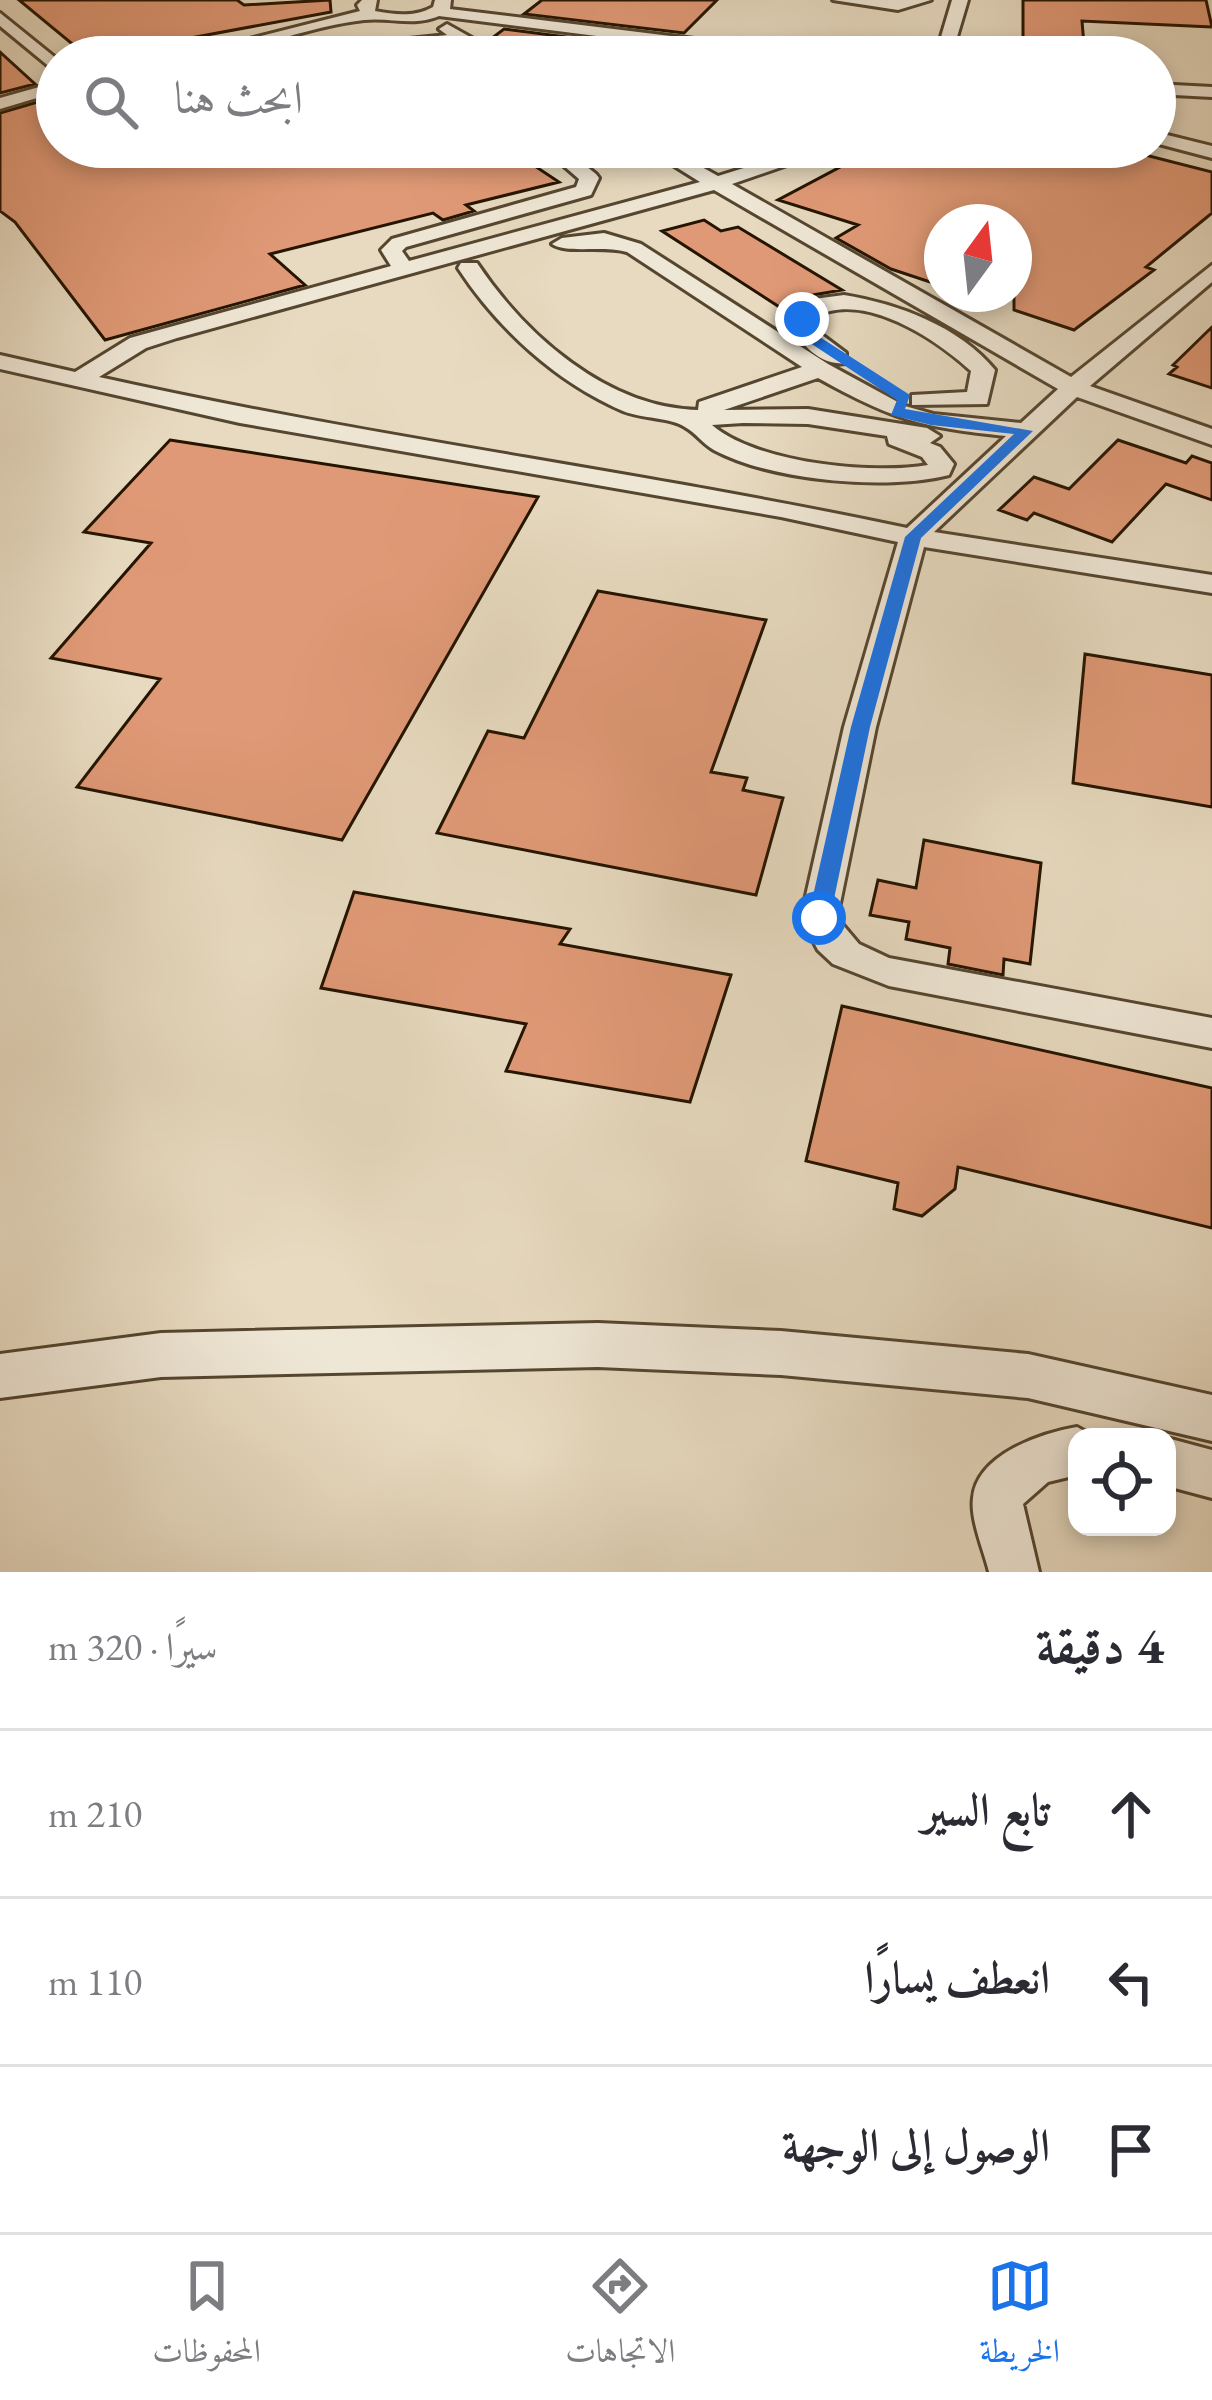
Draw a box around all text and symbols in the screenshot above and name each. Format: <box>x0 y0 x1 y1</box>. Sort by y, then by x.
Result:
search box <box>36 36 1176 168</box>
text: ابحث هنا <box>174 68 303 126</box>
icon: search <box>78 69 144 135</box>
north arrow <box>924 204 1032 312</box>
route end <box>775 292 829 346</box>
route start <box>792 891 846 945</box>
map controls <box>1068 1428 1176 1536</box>
button: locate <box>1068 1428 1176 1536</box>
text: 4 دقيقة <box>1036 1612 1164 1678</box>
text: سيرًا · 320 m <box>48 1621 218 1672</box>
text: تابع السير <box>922 1780 1050 1838</box>
icon: ahead <box>1098 1781 1164 1847</box>
text: 210 m <box>48 1788 142 1839</box>
text: انعطف يسارًا <box>865 1948 1050 2006</box>
icon: left <box>1098 1949 1164 2015</box>
text: 110 m <box>48 1956 142 2007</box>
text: الوصول إلى الوجهة <box>782 2116 1050 2174</box>
icon: arrive <box>1098 2117 1164 2183</box>
tab: المحفوظات <box>152 2253 261 2383</box>
tab: الاتجاهات <box>565 2253 675 2383</box>
tab: الخريطة <box>980 2253 1060 2383</box>

